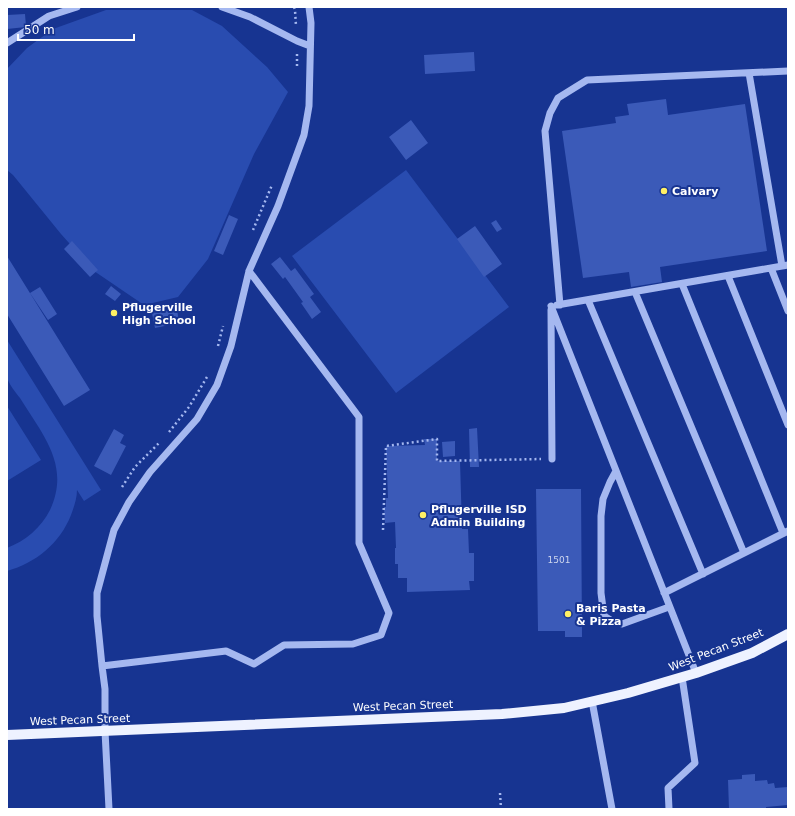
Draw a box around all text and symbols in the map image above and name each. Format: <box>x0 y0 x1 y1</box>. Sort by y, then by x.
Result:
scale bar <box>18 16 134 42</box>
text: 50 m <box>24 23 55 37</box>
place label: Calvary <box>672 185 718 198</box>
marker: Calvary <box>659 186 669 196</box>
place label: Pflugerville High School <box>122 301 196 327</box>
marker: Pflugerville High School <box>109 308 119 318</box>
place label: Pflugerville ISD Admin Building <box>431 503 527 529</box>
marker: Pflugerville ISD Admin Building <box>418 510 428 520</box>
house number: 1501 <box>548 555 570 565</box>
place label: Baris Pasta & Pizza <box>576 602 646 628</box>
marker: Baris Pasta & Pizza <box>563 609 573 619</box>
street label: West Pecan Street <box>667 626 766 674</box>
street label: West Pecan Street <box>353 698 454 714</box>
street label: West Pecan Street <box>30 712 131 728</box>

